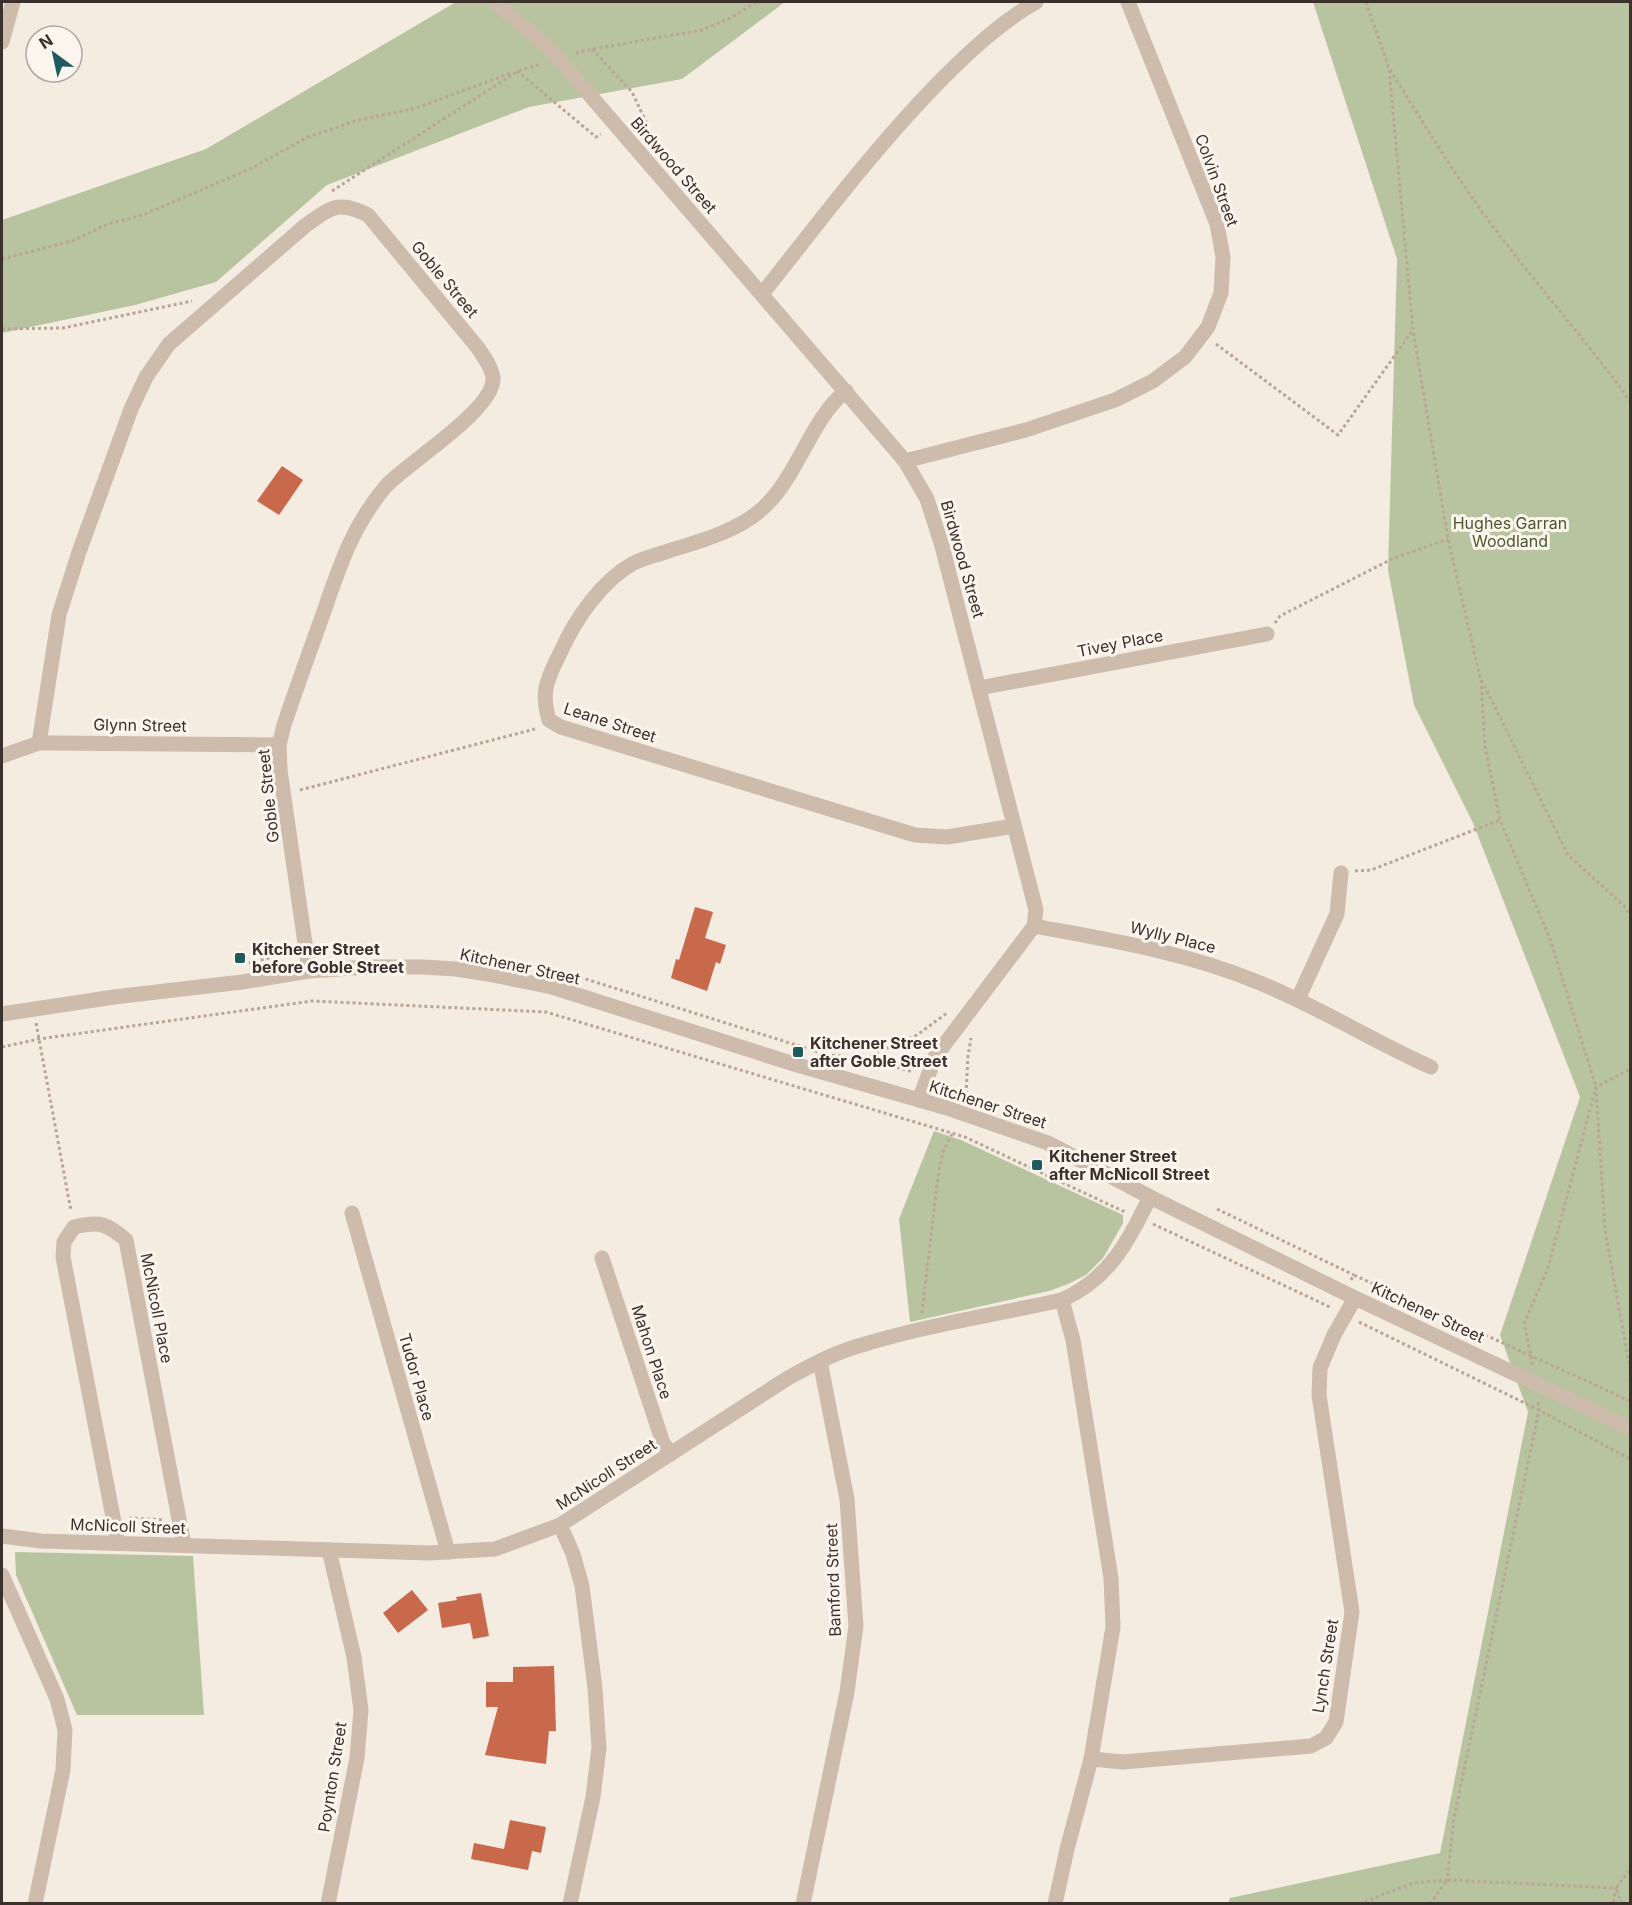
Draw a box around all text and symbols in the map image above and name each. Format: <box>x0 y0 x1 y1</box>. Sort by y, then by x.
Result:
north arrow <box>24 24 84 84</box>
text: N <box>35 30 56 53</box>
street label: Birdwood Street <box>627 113 721 217</box>
street label: Colvin Street <box>1191 131 1243 229</box>
street label: Goble Street <box>407 236 483 322</box>
street label: Birdwood Street <box>937 498 989 620</box>
park label: Hughes Garran Woodland <box>1453 513 1567 551</box>
street label: Tivey Place <box>1075 625 1165 661</box>
street label: Leane Street <box>561 698 659 746</box>
street label: Glynn Street <box>93 714 187 736</box>
street label: Goble Street <box>253 748 283 844</box>
street label: Wylly Place <box>1128 917 1218 957</box>
place label: Kitchener Street before Goble Street <box>252 939 404 977</box>
street label: Kitchener Street <box>458 944 582 988</box>
marker: Kitchener Street before Goble Street <box>233 951 247 965</box>
place label: Kitchener Street after Goble Street <box>810 1033 948 1071</box>
marker: Kitchener Street after Goble Street <box>791 1045 805 1059</box>
street label: Kitchener Street <box>927 1076 1049 1132</box>
place label: Kitchener Street after McNicoll Street <box>1049 1146 1210 1184</box>
marker: Kitchener Street after McNicoll Street <box>1030 1158 1044 1172</box>
street label: McNicoll Place <box>136 1251 178 1365</box>
street label: Kitchener Street <box>1368 1277 1488 1347</box>
street label: Mahon Place <box>627 1302 677 1402</box>
street label: Tudor Place <box>395 1331 439 1423</box>
street label: McNicoll Street <box>552 1434 660 1514</box>
street label: McNicoll Street <box>70 1514 186 1538</box>
street label: Bamford Street <box>821 1523 845 1637</box>
street label: Lynch Street <box>1308 1618 1342 1714</box>
street label: Poynton Street <box>313 1720 351 1834</box>

